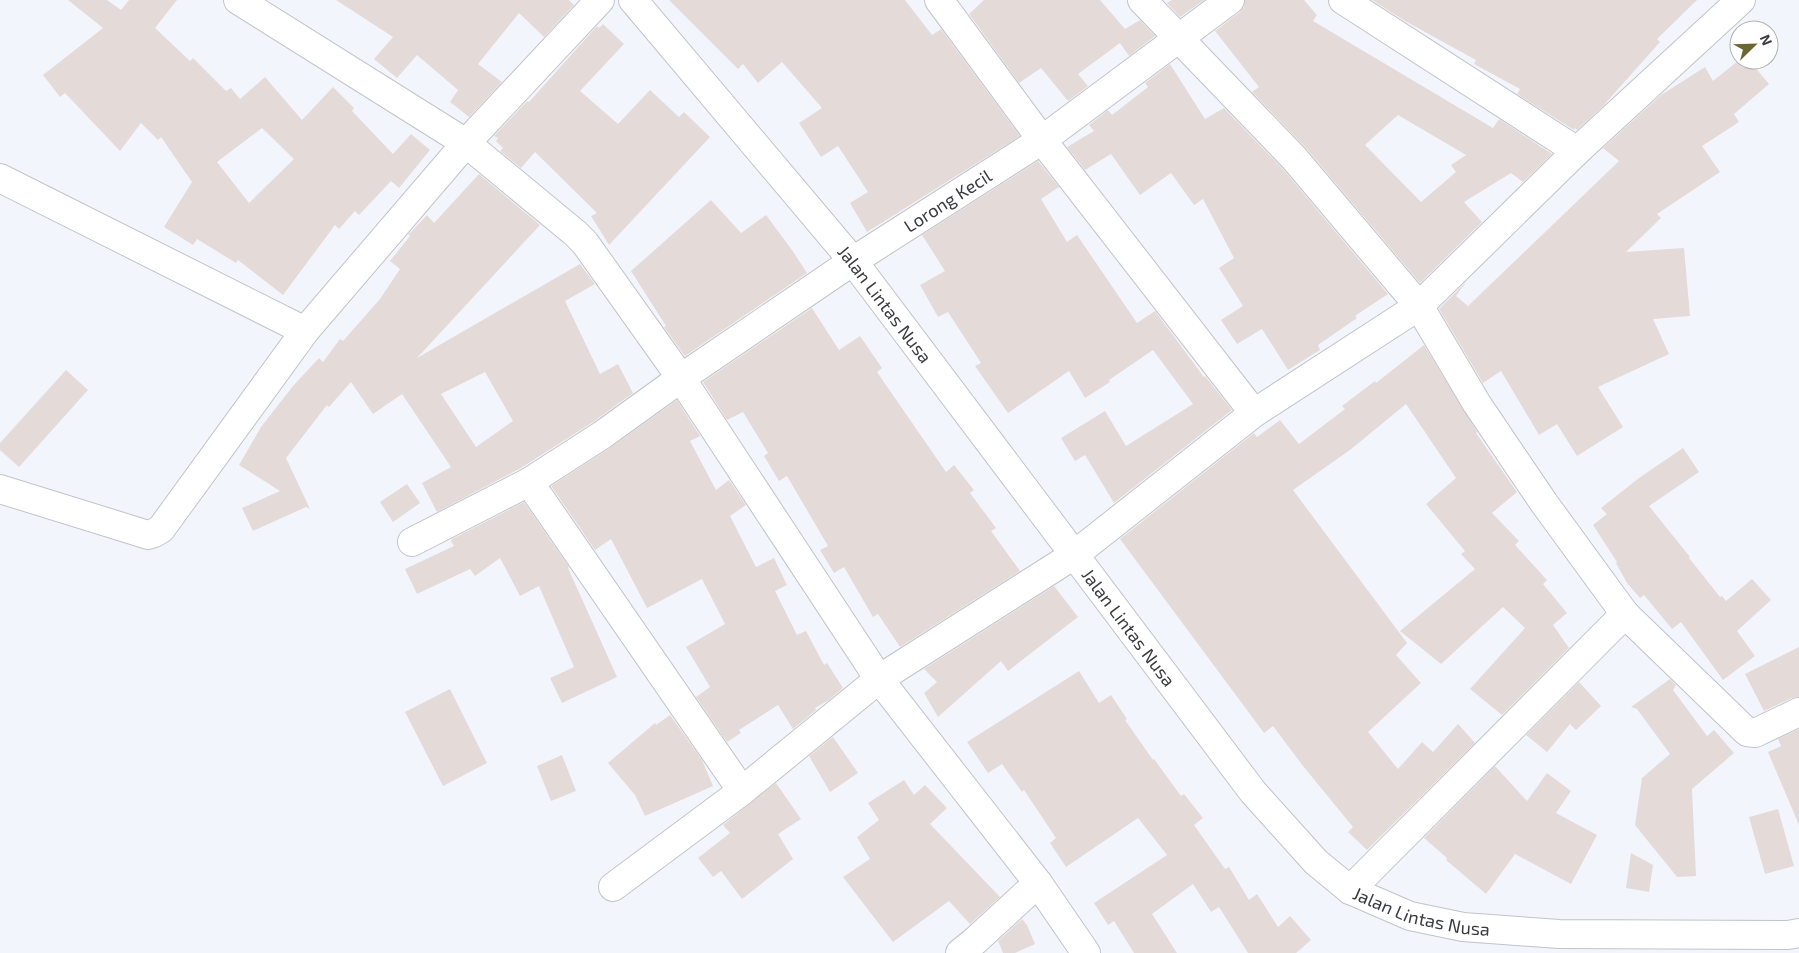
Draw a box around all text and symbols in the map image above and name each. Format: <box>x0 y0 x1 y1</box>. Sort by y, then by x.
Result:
north arrow <box>1729 20 1779 70</box>
text: N <box>1757 32 1776 48</box>
street label: Lorong Kecil <box>900 164 996 237</box>
street label: Jalan Lintas Nusa <box>833 241 937 367</box>
street label: Jalan Lintas Nusa <box>1077 564 1180 691</box>
street label: Jalan Lintas Nusa <box>1350 882 1491 940</box>

